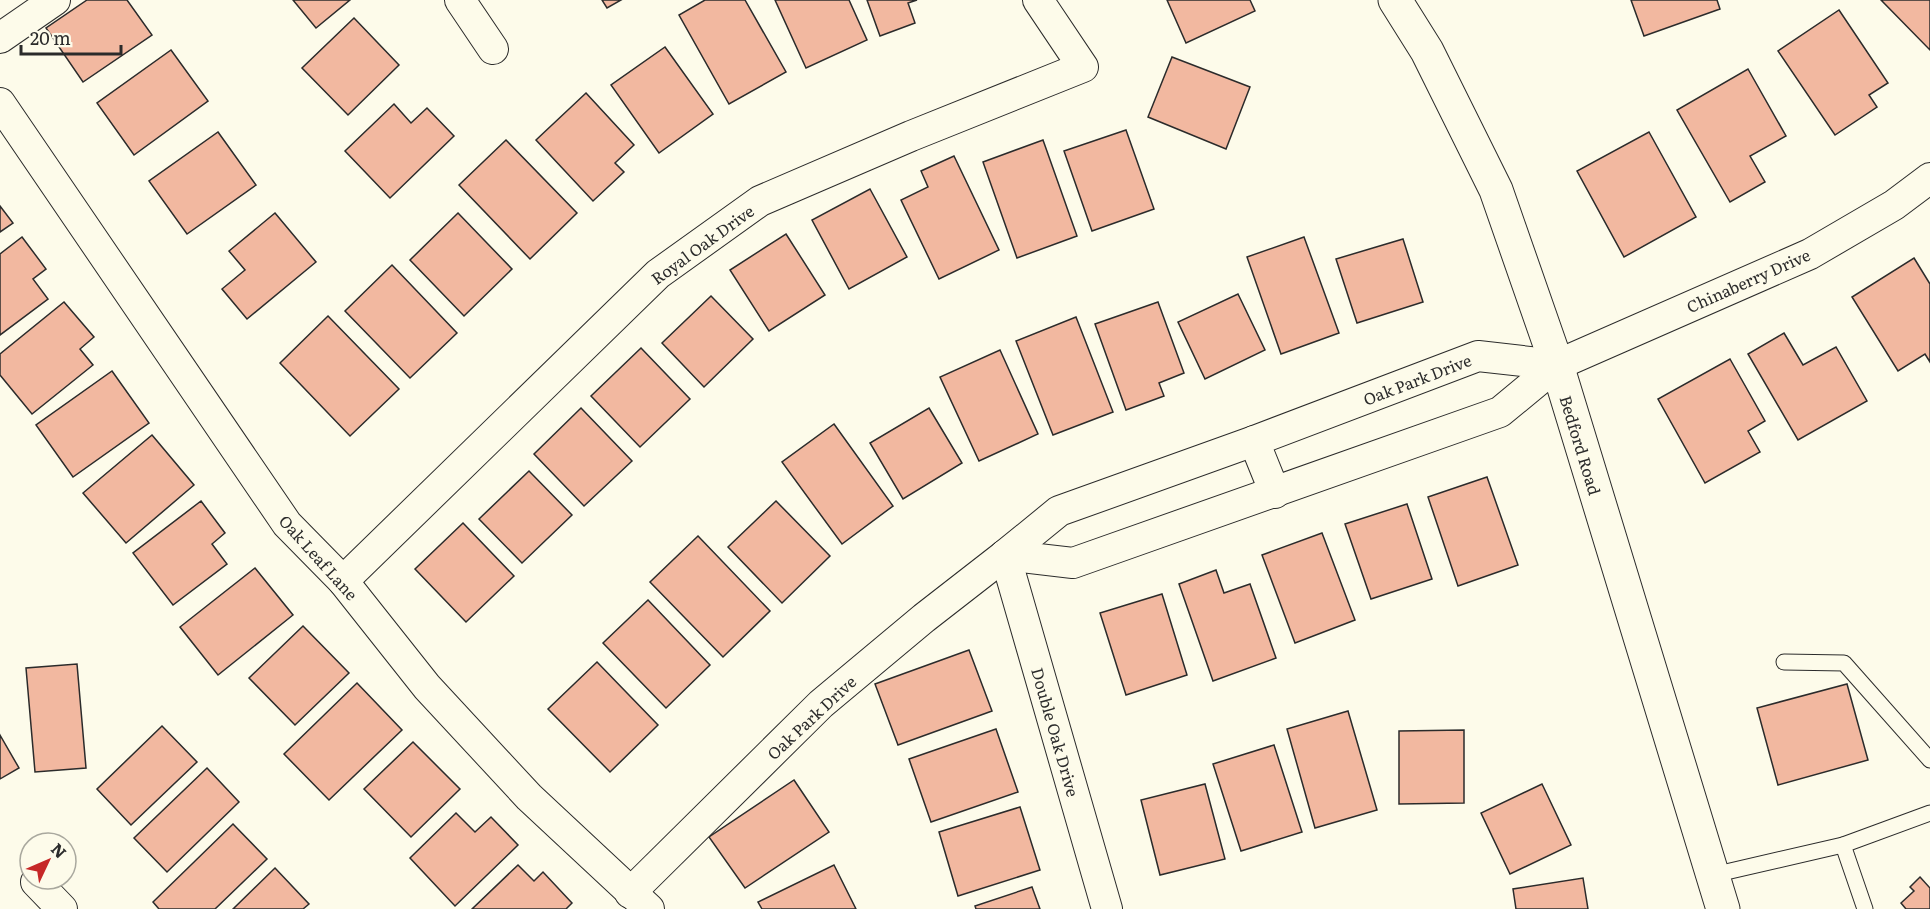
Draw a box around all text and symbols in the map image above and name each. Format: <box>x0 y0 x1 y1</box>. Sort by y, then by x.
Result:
scale bar <box>21 18 122 56</box>
text: 20 m <box>30 24 71 51</box>
street label: Royal Oak Drive <box>646 198 758 290</box>
street label: Chinaberry Drive <box>1682 242 1814 318</box>
street label: Oak Park Drive <box>1359 347 1475 411</box>
street label: Bedford Road <box>1554 392 1608 498</box>
street label: Oak Leaf Lane <box>274 509 364 605</box>
street label: Double Oak Drive <box>1026 665 1086 799</box>
street label: Oak Park Drive <box>761 669 861 765</box>
north arrow <box>18 831 78 891</box>
text: N <box>46 837 73 863</box>

